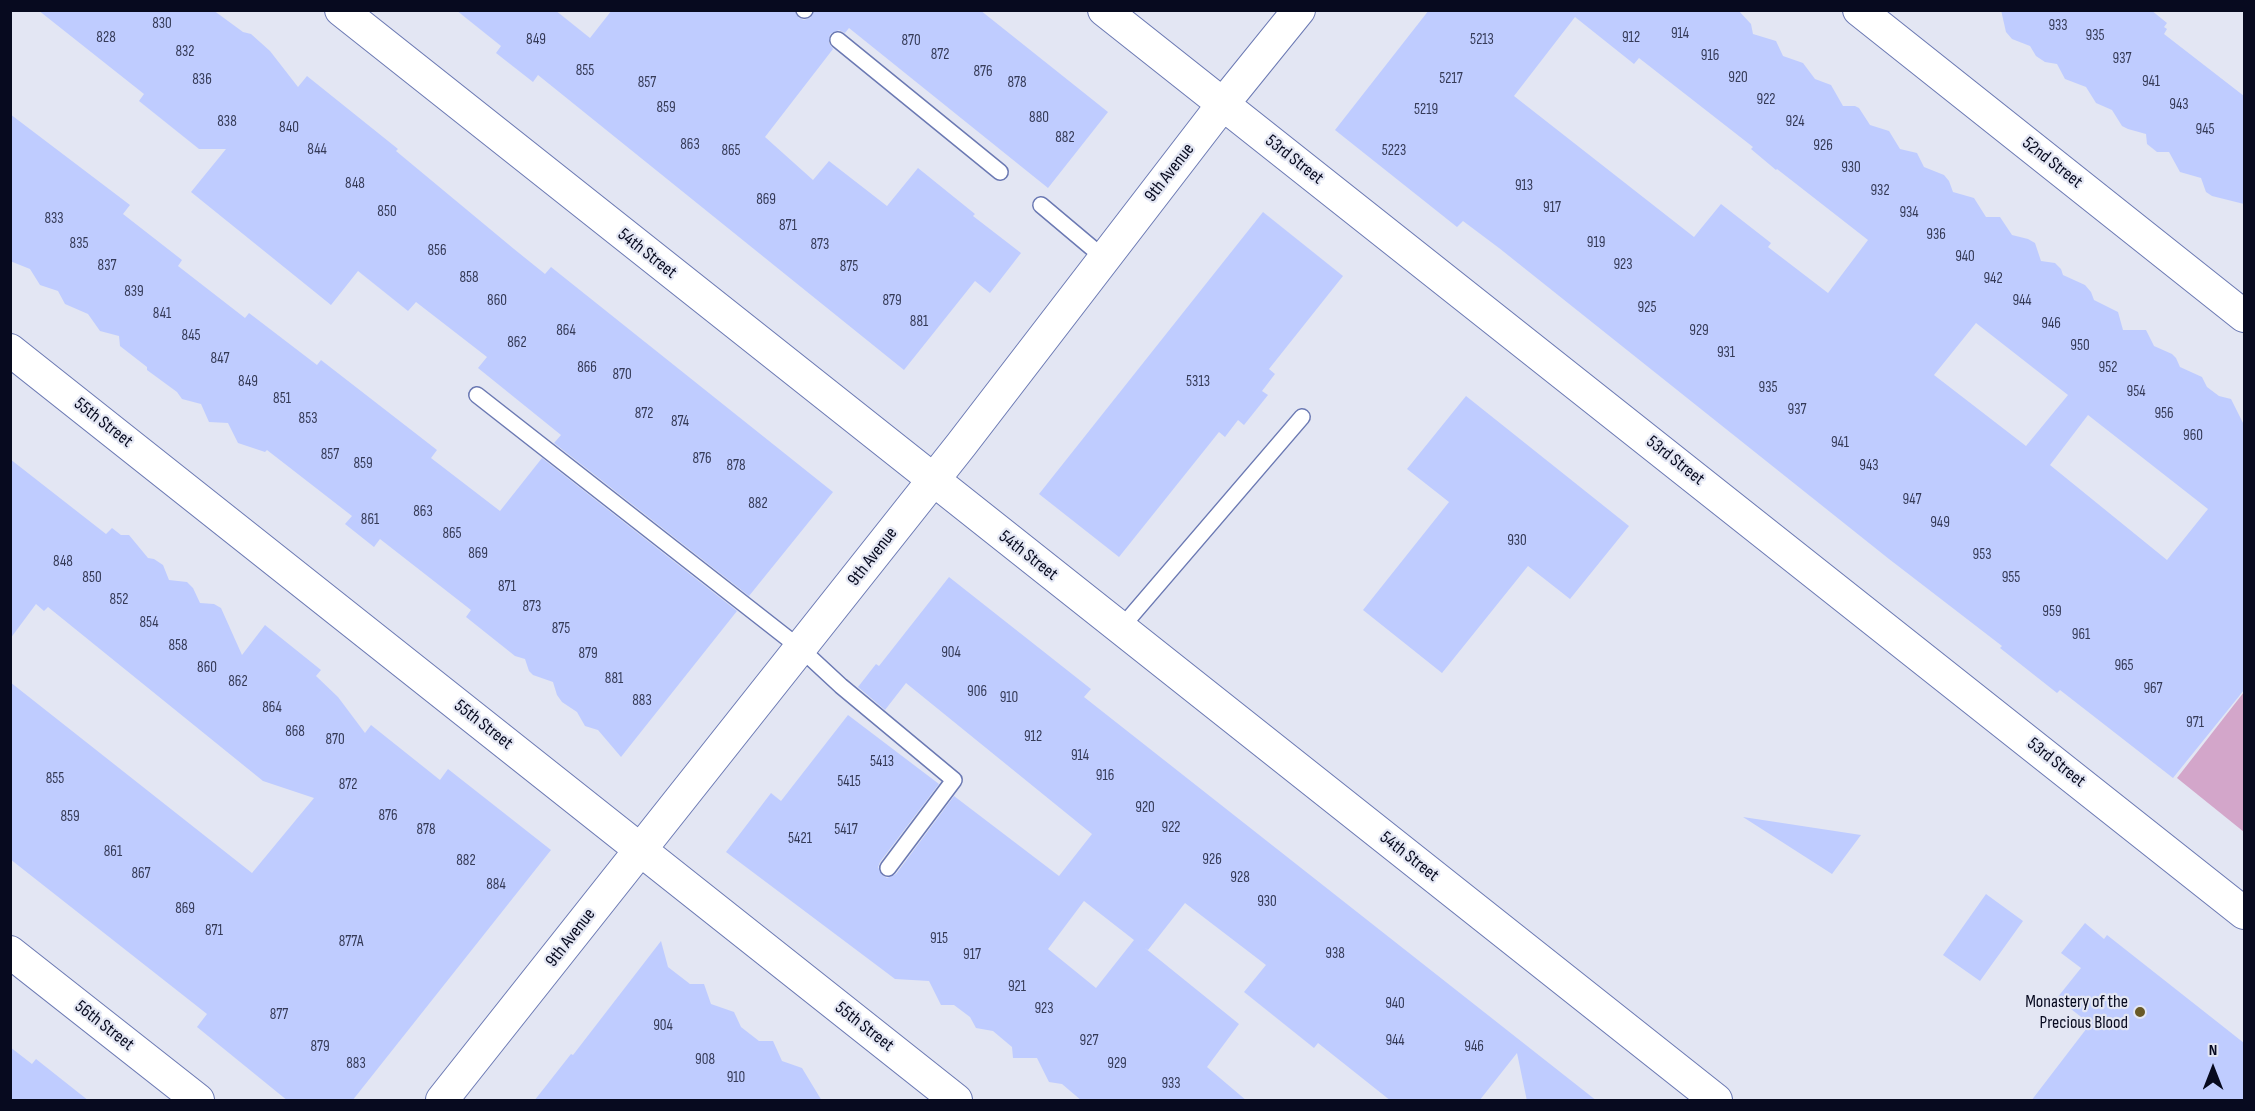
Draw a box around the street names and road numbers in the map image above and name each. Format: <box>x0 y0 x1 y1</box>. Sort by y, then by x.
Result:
street label: 53rd Street <box>1261 131 1327 189</box>
street label: 52nd Street <box>2018 133 2086 193</box>
street label: 9th Avenue <box>1141 139 1199 207</box>
street label: 54th Street <box>613 224 681 284</box>
street label: 55th Street <box>69 393 137 453</box>
street label: 53rd Street <box>1642 432 1708 490</box>
street label: 9th Avenue <box>844 523 902 591</box>
street label: 54th Street <box>994 526 1062 586</box>
street label: 55th Street <box>449 695 517 755</box>
street label: 53rd Street <box>2023 734 2089 792</box>
street label: 54th Street <box>1375 827 1443 887</box>
street label: 9th Avenue <box>542 904 600 972</box>
street label: 56th Street <box>70 996 138 1056</box>
street label: 55th Street <box>830 997 898 1057</box>

